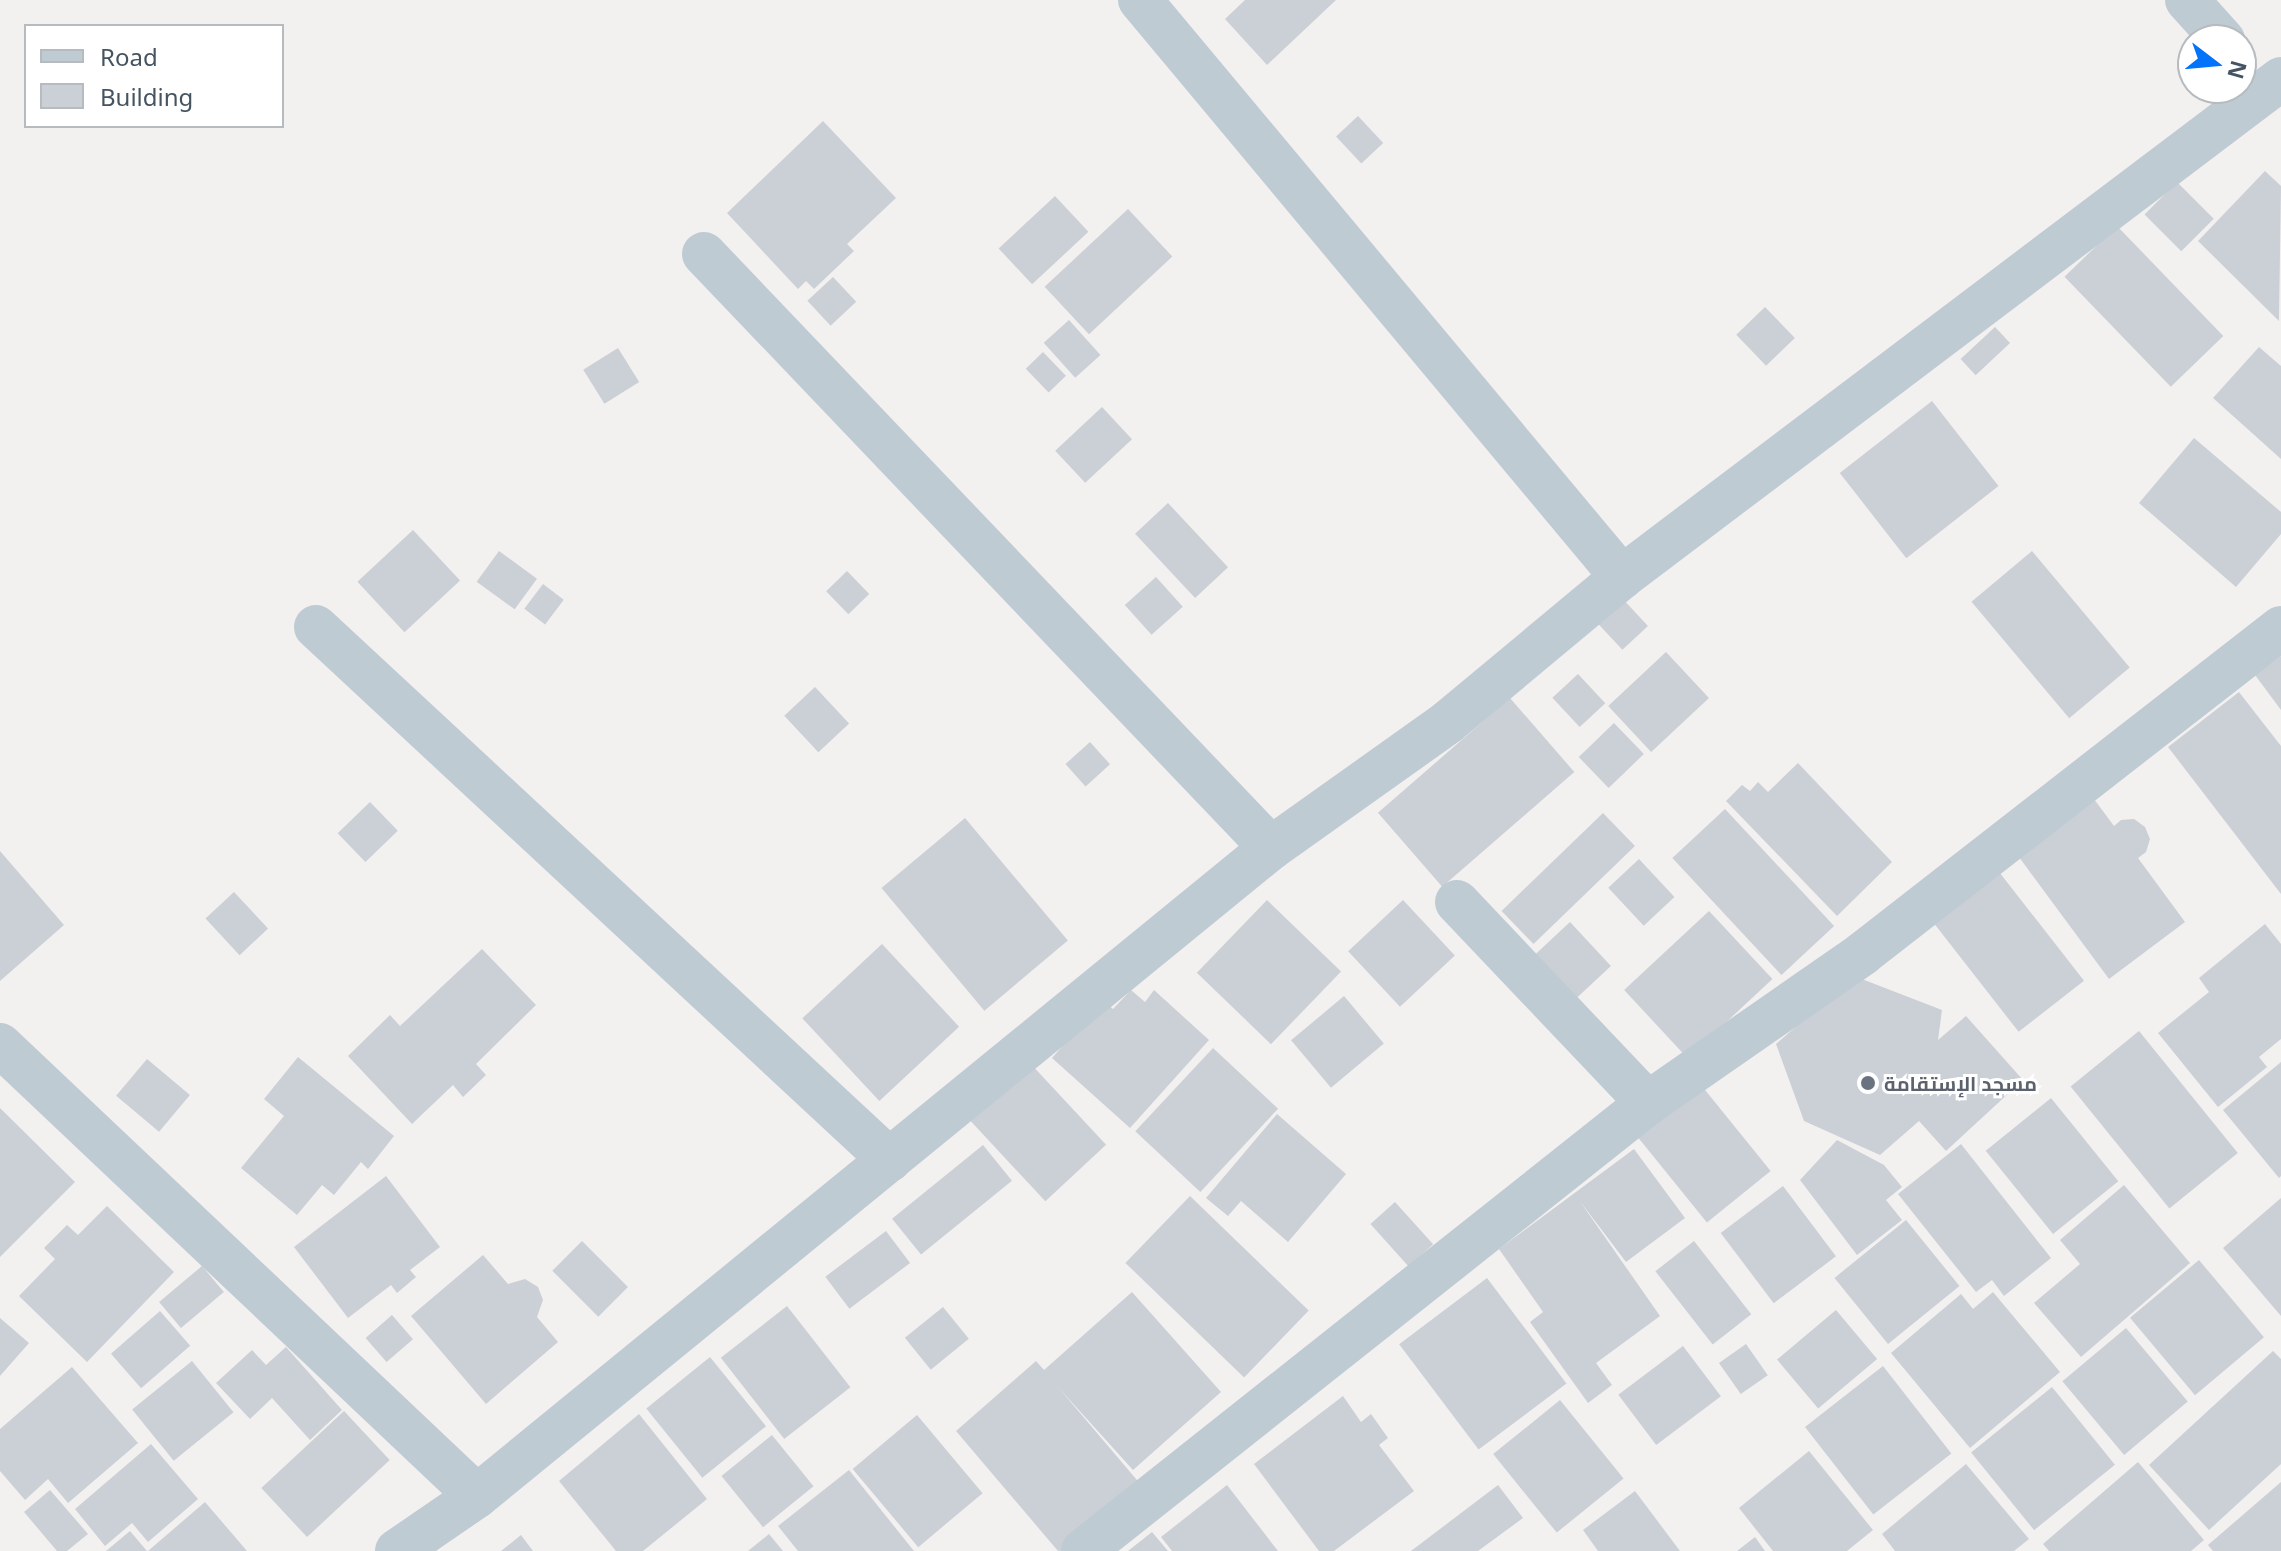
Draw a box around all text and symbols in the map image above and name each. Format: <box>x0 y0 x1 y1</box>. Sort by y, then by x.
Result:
legend <box>24 24 284 128</box>
north arrow <box>2177 24 2257 104</box>
text: Road <box>100 40 158 73</box>
text: N <box>2221 57 2255 83</box>
text: Building <box>100 80 193 113</box>
place label: مسجد الإستقامة <box>1884 1071 2037 1095</box>
marker: مسجد الإستقامة <box>1859 1074 1877 1092</box>

